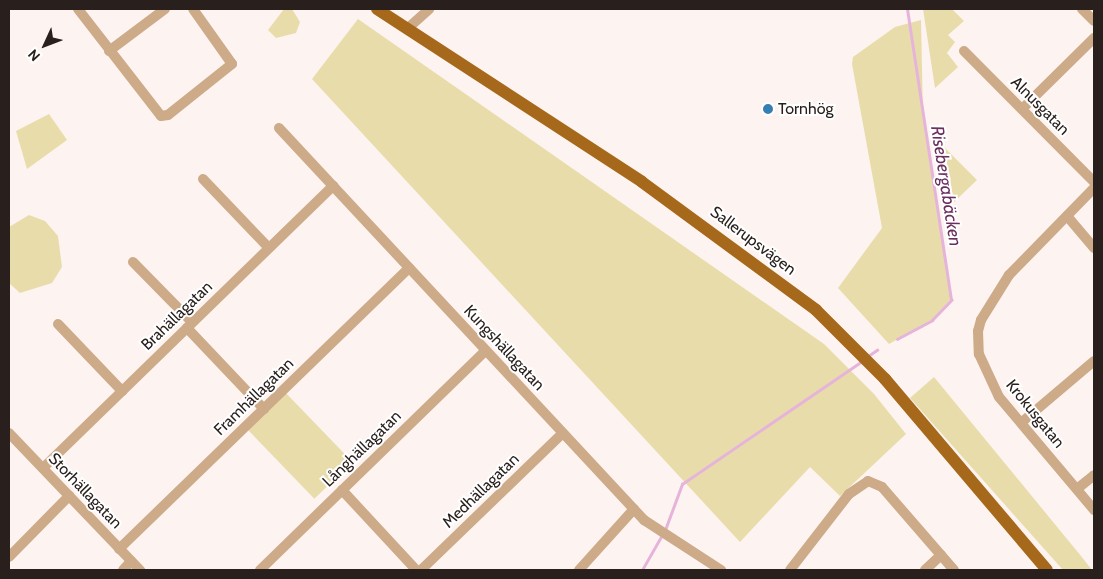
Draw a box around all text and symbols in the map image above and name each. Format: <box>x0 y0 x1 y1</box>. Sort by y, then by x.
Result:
north arrow <box>20 20 70 70</box>
text: N <box>24 45 44 65</box>
street label: Alnusgatan <box>1007 73 1073 139</box>
place label: Tornhög <box>778 99 834 119</box>
marker: Tornhög <box>762 103 774 115</box>
water label: Risebergabäcken <box>926 124 966 248</box>
street label: Sallerupsvägen <box>706 203 800 279</box>
street label: Brahällagatan <box>138 277 216 355</box>
street label: Kungshällagatan <box>460 301 548 395</box>
street label: Framhällagatan <box>210 354 298 440</box>
street label: Krokusgatan <box>1002 376 1068 452</box>
street label: Långhällagatan <box>319 407 405 491</box>
street label: Storhällagatan <box>44 449 126 533</box>
street label: Medhällagatan <box>439 450 523 532</box>

